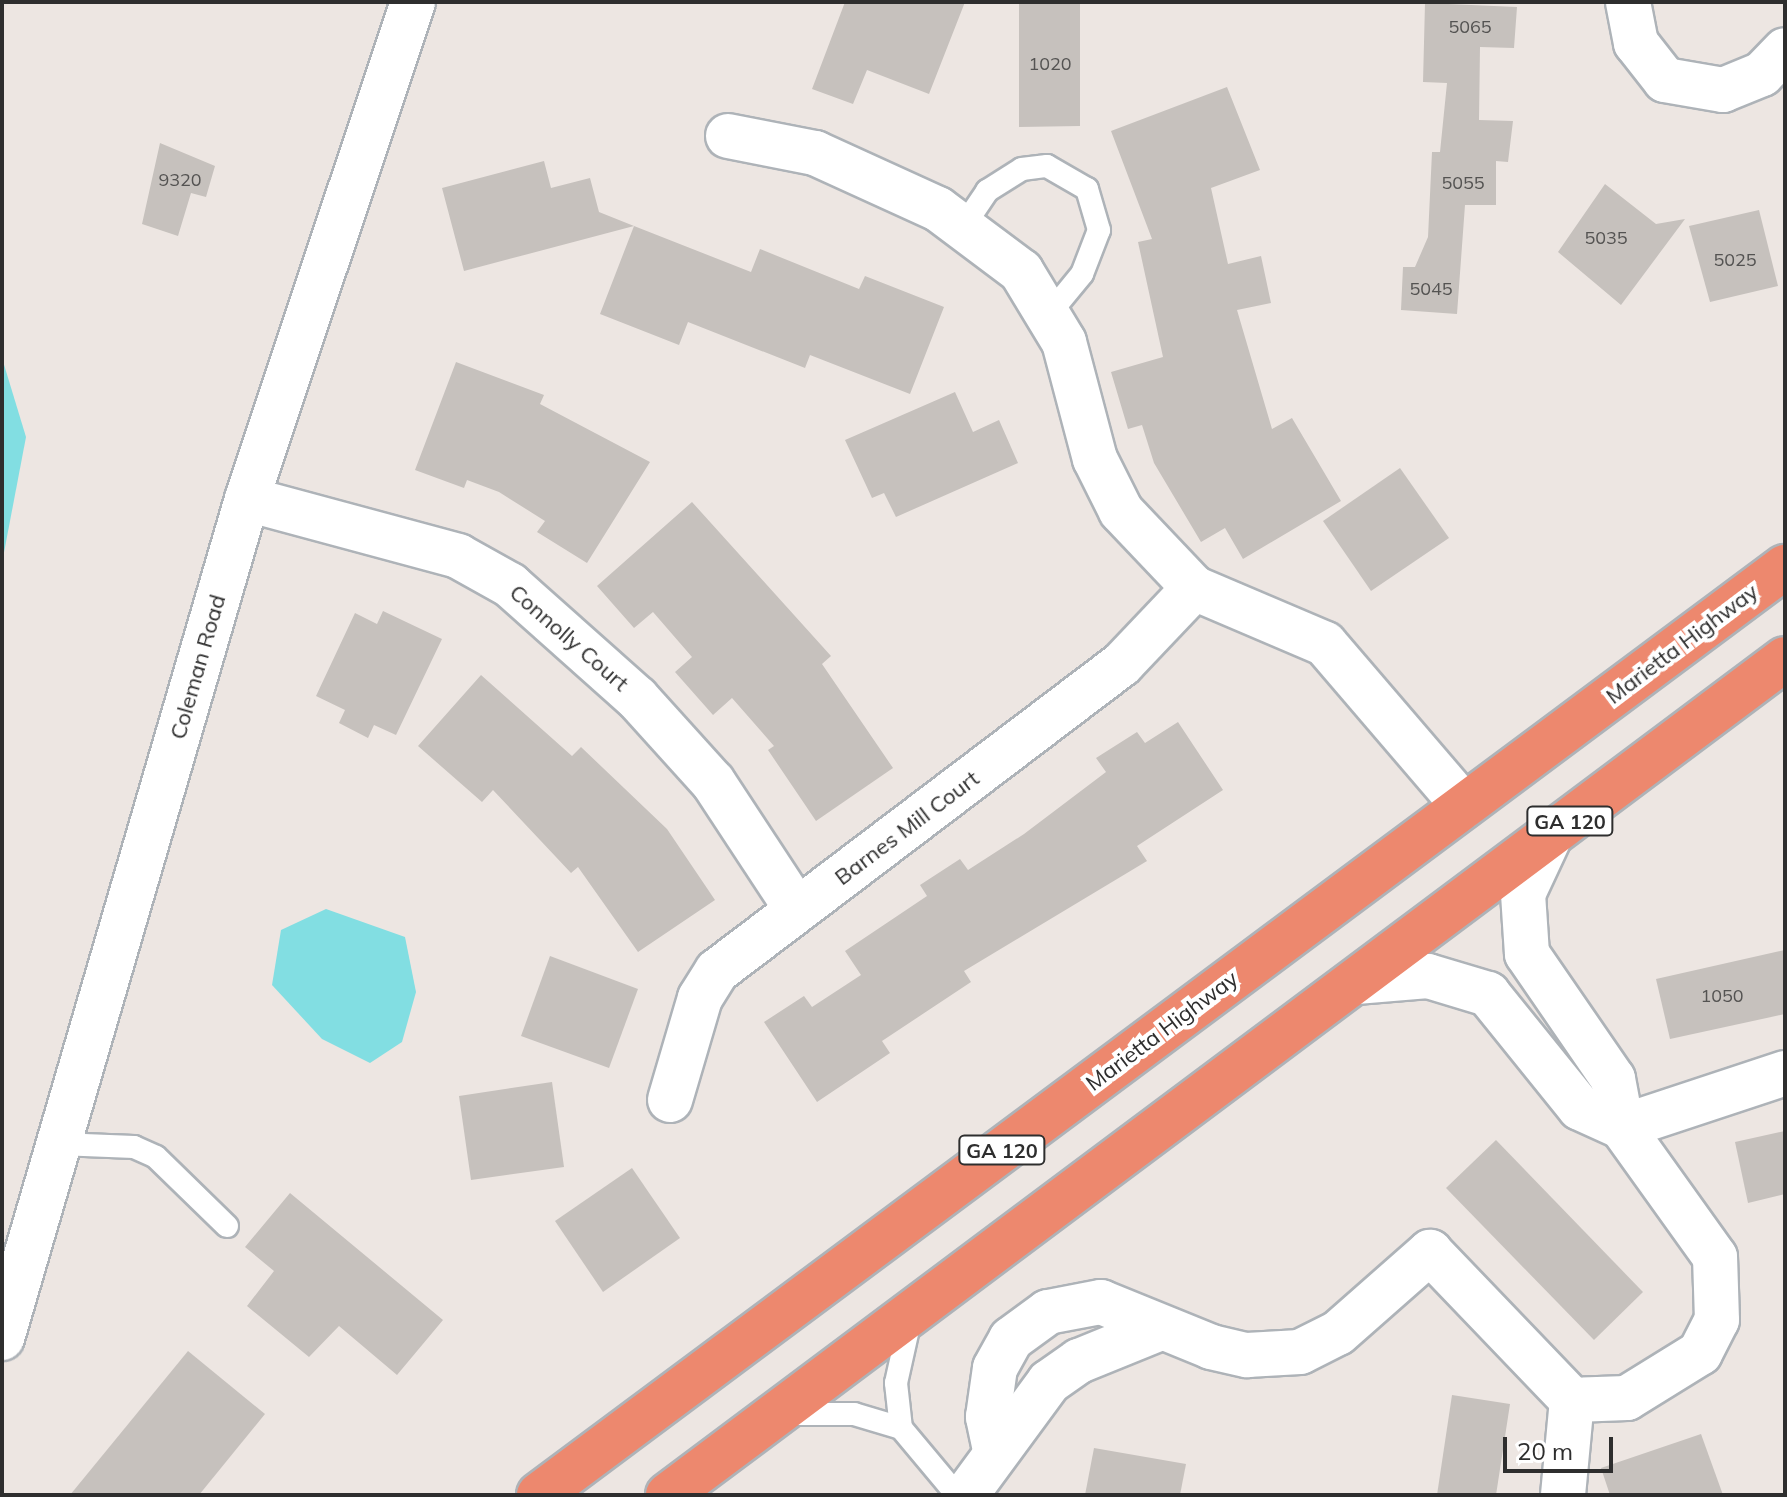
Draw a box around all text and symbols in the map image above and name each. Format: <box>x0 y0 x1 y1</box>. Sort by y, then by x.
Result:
house number: 5065 <box>1448 16 1492 38</box>
house number: 1020 <box>1028 53 1072 75</box>
house number: 9320 <box>158 169 202 191</box>
house number: 5055 <box>1441 172 1485 194</box>
house number: 5035 <box>1584 227 1628 249</box>
house number: 5025 <box>1713 249 1757 271</box>
house number: 5045 <box>1409 278 1453 300</box>
street label: Marietta Highway <box>1601 578 1763 710</box>
street label: Connolly Court <box>504 579 634 697</box>
street label: Coleman Road <box>165 592 231 742</box>
street label: Barnes Mill Court <box>830 765 984 891</box>
road number: GA 120 <box>1526 805 1614 837</box>
street label: Marietta Highway <box>1081 965 1243 1097</box>
house number: 1050 <box>1700 985 1744 1007</box>
road number: GA 120 <box>958 1134 1046 1166</box>
scale bar <box>1507 1421 1617 1471</box>
text: 20 m <box>1517 1436 1573 1466</box>

